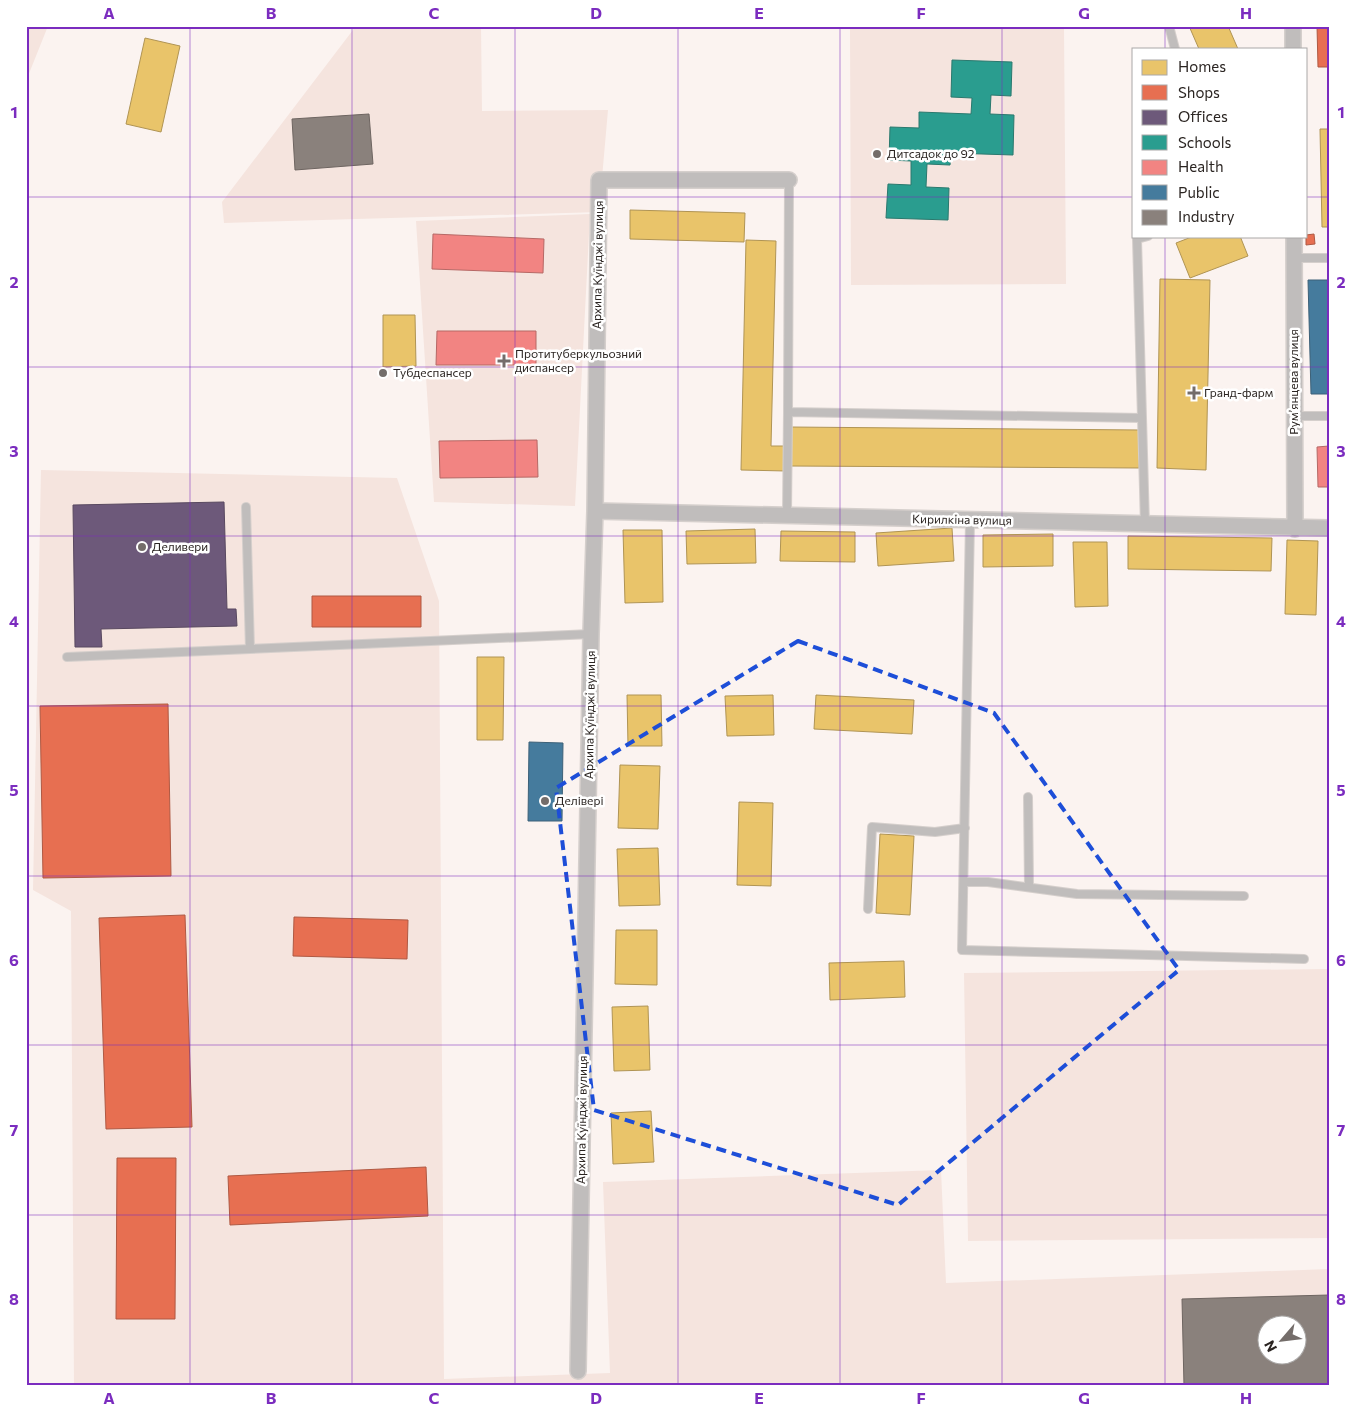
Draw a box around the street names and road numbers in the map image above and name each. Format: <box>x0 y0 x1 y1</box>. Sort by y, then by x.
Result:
street label: Архипа Куїнджі вулиця <box>589 201 605 329</box>
street label: Рум’янцева вулиця <box>1286 329 1300 435</box>
street label: Кирилкіна вулиця <box>912 511 1012 527</box>
street label: Архипа Куїнджі вулиця <box>581 651 597 779</box>
street label: Архипа Куїнджі вулиця <box>573 1056 589 1184</box>

